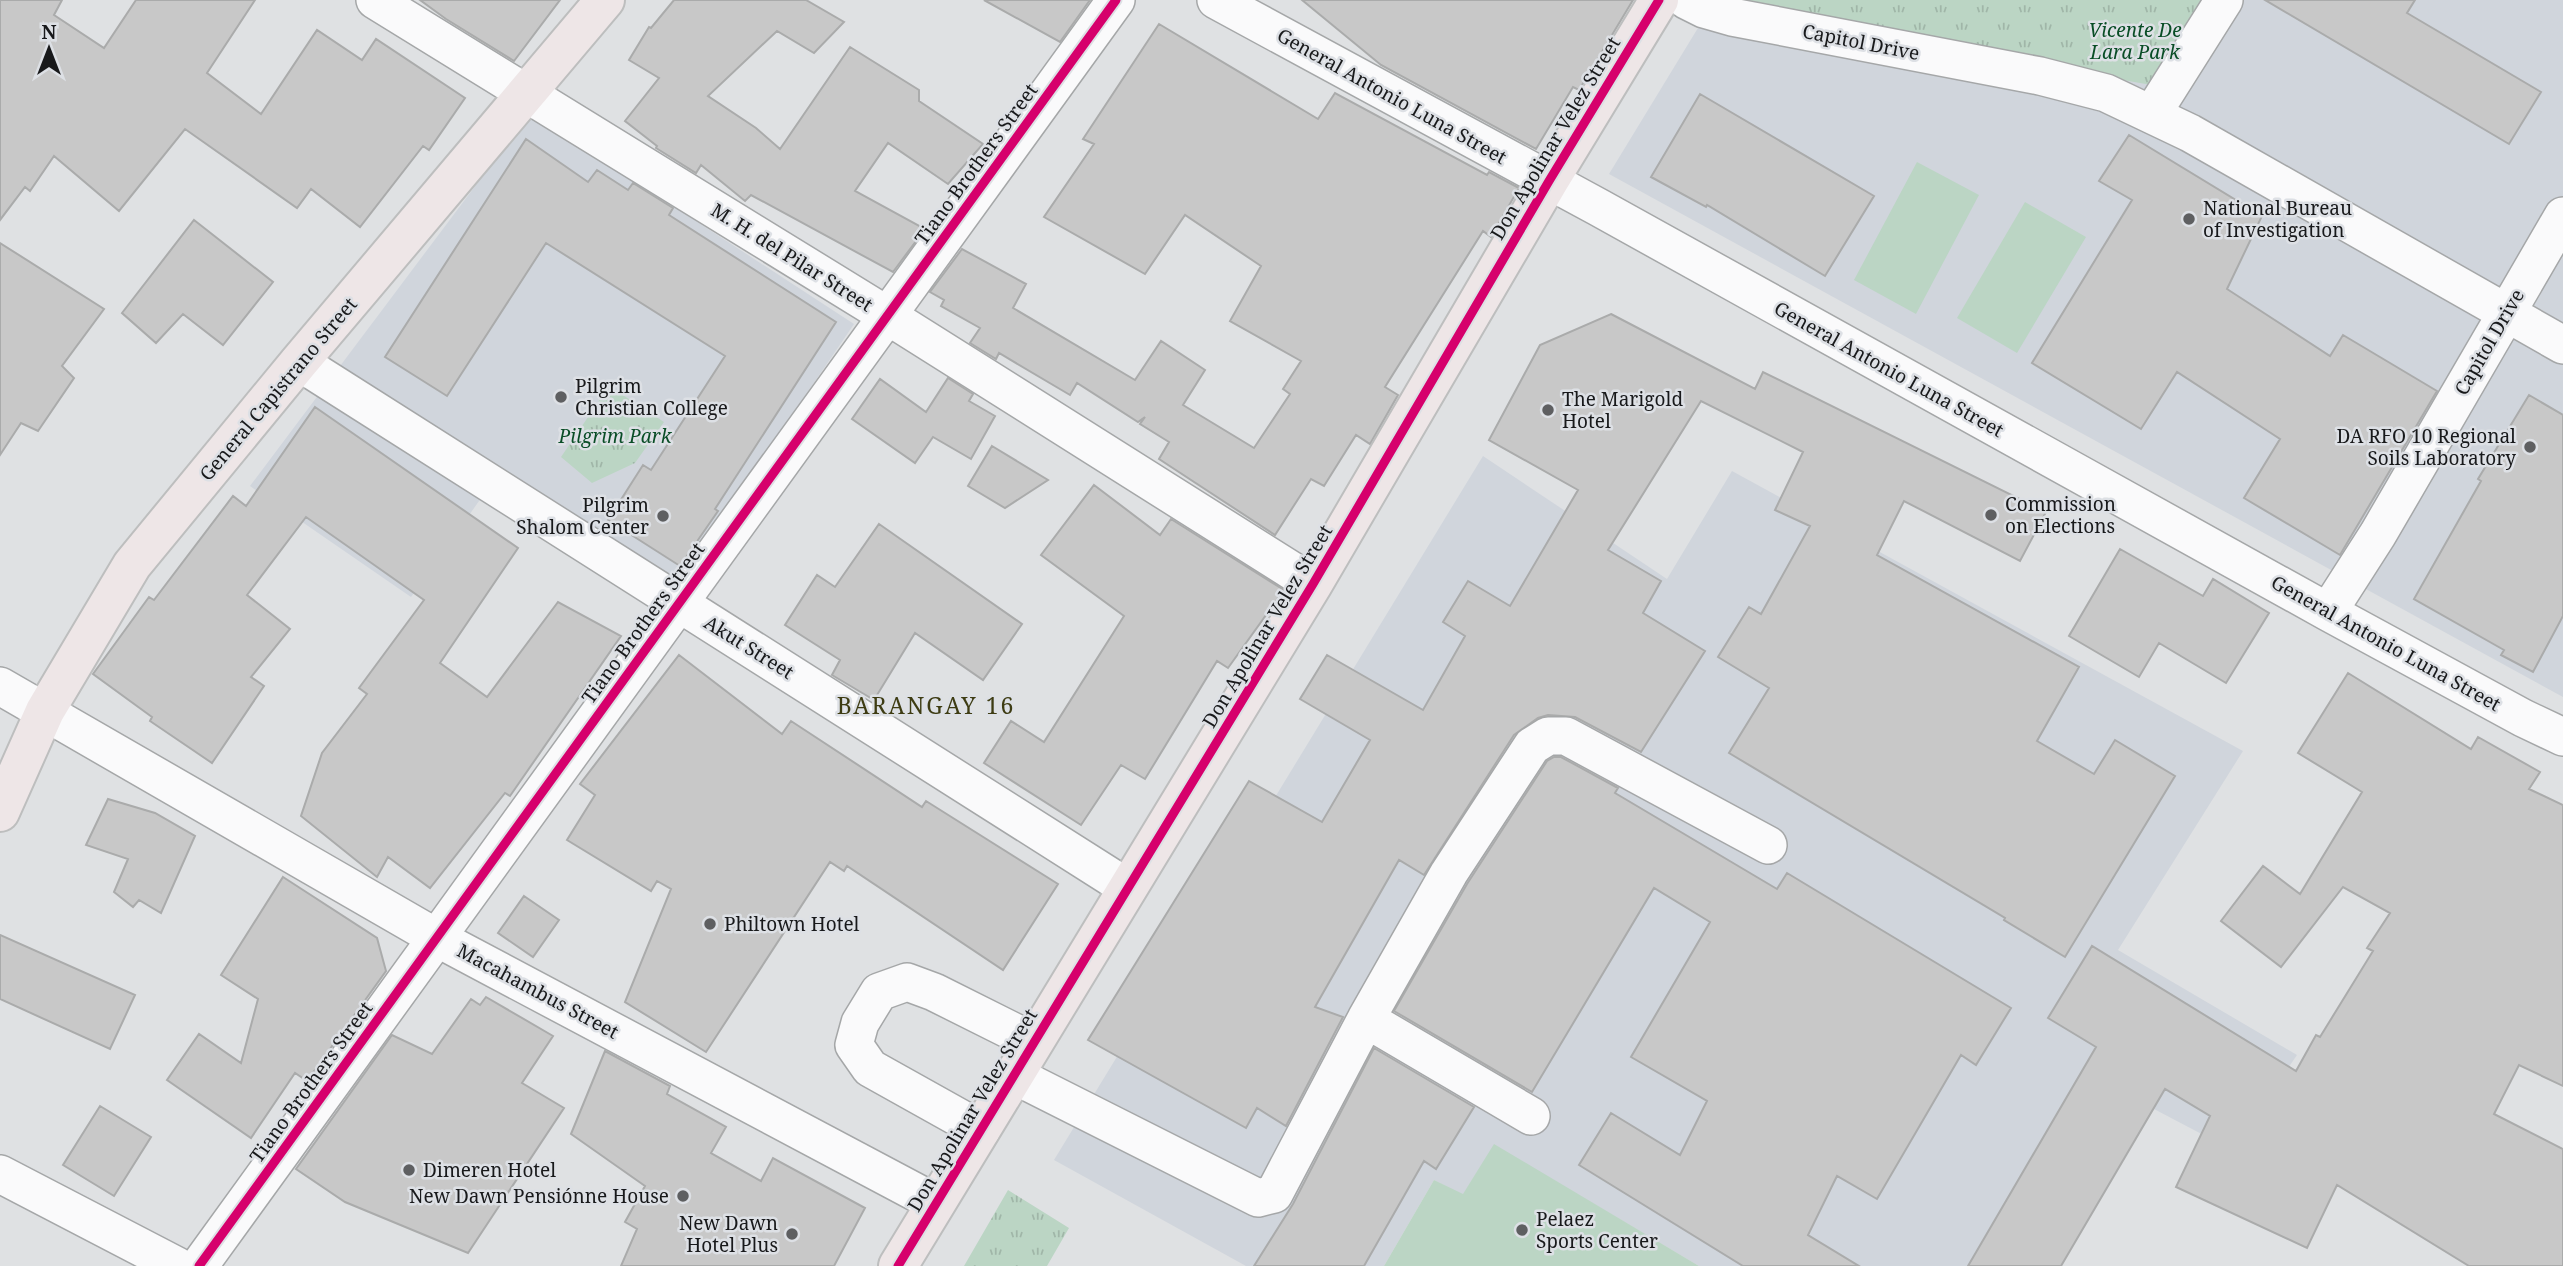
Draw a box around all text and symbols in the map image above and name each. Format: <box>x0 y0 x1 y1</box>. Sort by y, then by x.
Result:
north arrow <box>14 14 84 84</box>
park label: Vicente De Lara Park <box>2088 17 2182 65</box>
street label: Capitol Drive <box>1800 18 1922 66</box>
text: N <box>42 19 57 45</box>
street label: General Antonio Luna Street <box>1273 22 1512 170</box>
street label: Don Apolinar Velez Street <box>1484 31 1626 244</box>
street label: Tiano Brothers Street <box>909 78 1044 250</box>
place label: National Bureau of Investigation <box>2203 195 2352 243</box>
street label: M. H. del Pilar Street <box>706 197 878 317</box>
marker: National Bureau of Investigation <box>2181 211 2197 227</box>
street label: Capitol Drive <box>2448 284 2530 400</box>
street label: General Capistrano Street <box>193 292 363 486</box>
street label: General Antonio Luna Street <box>1770 295 2009 443</box>
place label: Pilgrim Christian College <box>575 373 728 421</box>
place label: The Marigold Hotel <box>1562 386 1683 434</box>
marker: Pilgrim Christian College <box>553 389 569 405</box>
marker: The Marigold Hotel <box>1540 402 1556 418</box>
park label: Pilgrim Park <box>557 423 673 449</box>
place label: DA RFO 10 Regional Soils Laboratory <box>2337 423 2516 471</box>
marker: DA RFO 10 Regional Soils Laboratory <box>2522 439 2538 455</box>
place label: Commission on Elections <box>2005 491 2116 539</box>
place label: Pilgrim Shalom Center <box>516 492 649 540</box>
marker: Commission on Elections <box>1983 507 1999 523</box>
marker: Pilgrim Shalom Center <box>655 508 671 524</box>
street label: Don Apolinar Velez Street <box>1196 519 1338 732</box>
street label: Tiano Brothers Street <box>576 537 711 709</box>
street label: General Antonio Luna Street <box>2267 569 2506 717</box>
street label: Akut Street <box>699 609 799 685</box>
district label: BARANGAY 16 <box>837 689 1015 721</box>
place label: Philtown Hotel <box>724 911 860 937</box>
marker: Philtown Hotel <box>702 916 718 932</box>
street label: Macahambus Street <box>453 937 624 1045</box>
street label: Tiano Brothers Street <box>244 996 379 1168</box>
street label: Don Apolinar Velez Street <box>901 1003 1043 1216</box>
place label: Dimeren Hotel <box>423 1157 556 1183</box>
marker: Dimeren Hotel <box>401 1162 417 1178</box>
place label: New Dawn Pensiónne House <box>409 1183 669 1209</box>
marker: New Dawn Pensiónne House <box>675 1188 691 1204</box>
place label: Pelaez Sports Center <box>1536 1206 1658 1254</box>
place label: New Dawn Hotel Plus <box>679 1210 778 1258</box>
marker: Pelaez Sports Center <box>1514 1222 1530 1238</box>
marker: New Dawn Hotel Plus <box>784 1226 800 1242</box>

